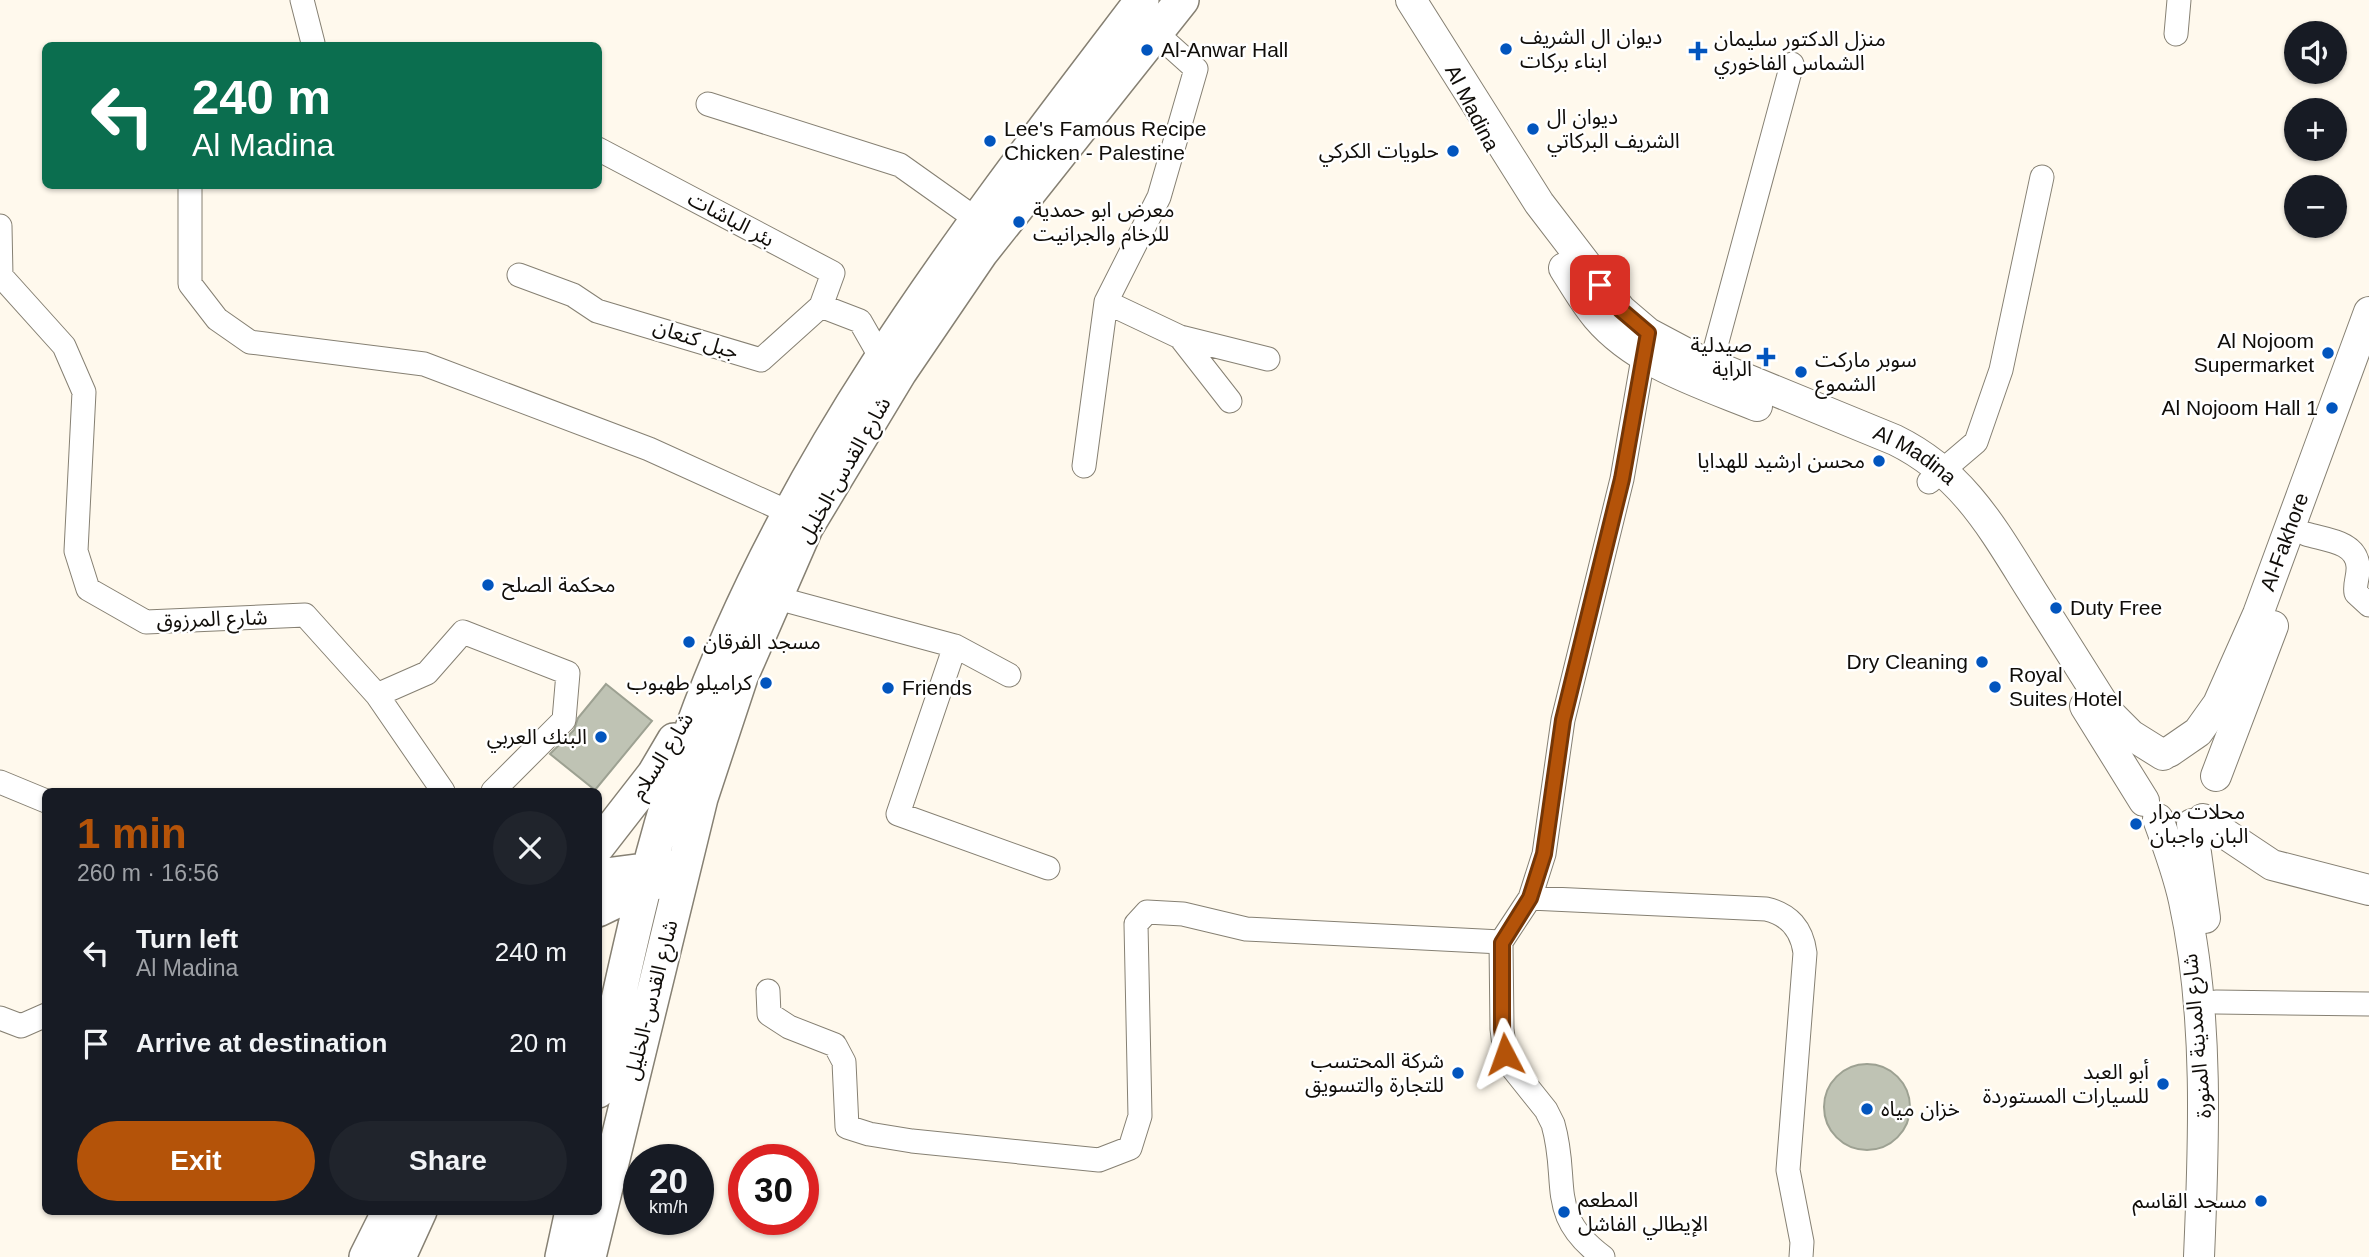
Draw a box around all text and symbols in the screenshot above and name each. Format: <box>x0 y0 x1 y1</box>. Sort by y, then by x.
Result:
map controls <box>2284 21 2347 238</box>
button: sound <box>2284 21 2347 84</box>
place label: ديوان ال الشريف ابناء بركات <box>1520 25 1662 73</box>
place label: منزل الدكتور سليمان الشماس الفاخوري <box>1714 27 1886 79</box>
place label: Al-Anwar Hall <box>1161 38 1288 61</box>
marker: ديوان ال الشريف ابناء بركات <box>1498 41 1514 57</box>
marker: منزل الدكتور سليمان الشماس الفاخوري <box>1688 41 1708 61</box>
marker: Al-Anwar Hall <box>1139 42 1155 58</box>
street label: Al Madina <box>1441 61 1504 155</box>
icon: left <box>77 70 168 161</box>
text: 240 m <box>192 70 331 124</box>
button: + <box>2284 98 2347 161</box>
place label: ديوان ال الشريف البركاتي <box>1547 105 1680 157</box>
place label: Lee's Famous Recipe Chicken - Palestine <box>1004 117 1206 164</box>
marker: ديوان ال الشريف البركاتي <box>1525 121 1541 137</box>
text: Al Madina <box>192 127 334 163</box>
marker: Lee's Famous Recipe Chicken - Palestine <box>982 133 998 149</box>
place label: حلويات الكركي <box>1319 139 1439 167</box>
marker: حلويات الكركي <box>1445 143 1461 159</box>
button: − <box>2284 175 2347 238</box>
street label: بئر الباشات <box>684 186 778 252</box>
place label: معرض ابو حمدية للرخام والجرانيت <box>1033 198 1174 250</box>
marker: معرض ابو حمدية للرخام والجرانيت <box>1011 214 1027 230</box>
pin <box>1570 255 1630 315</box>
icon: arrive <box>1581 266 1619 304</box>
street label: جبل كنعان <box>650 314 742 364</box>
place label: Al Nojoom Supermarket <box>2194 329 2314 376</box>
place label: صيدلية الراية <box>1691 333 1752 381</box>
marker: Al Nojoom Supermarket <box>2320 345 2336 361</box>
place label: سوبر ماركت الشموع <box>1815 348 1917 399</box>
marker: صيدلية الراية <box>1758 349 1774 365</box>
marker: سوبر ماركت الشموع <box>1793 364 1809 380</box>
street label: شارع القدس-الخليل <box>792 393 898 549</box>
place label: Al Nojoom Hall 1 <box>2162 396 2318 419</box>
marker: Al Nojoom Hall 1 <box>2324 400 2340 416</box>
street label: Al Madina <box>1870 420 1961 489</box>
place label: محسن ارشيد للهدايا <box>1697 449 1865 473</box>
marker: محسن ارشيد للهدايا <box>1871 453 1887 469</box>
street label: Al-Fakhore <box>2256 489 2313 594</box>
place label: محكمة الصلح <box>502 573 616 600</box>
marker: محكمة الصلح <box>480 577 496 593</box>
place label: Duty Free <box>2070 596 2162 619</box>
marker: Duty Free <box>2048 600 2064 616</box>
street label: شارع المرزوق <box>156 605 268 636</box>
place label: مسجد الفرقان <box>703 630 821 654</box>
marker: مسجد الفرقان <box>681 634 697 650</box>
place label: Dry Cleaning <box>1847 650 1968 673</box>
marker: Dry Cleaning <box>1974 654 1990 670</box>
place label: Royal Suites Hotel <box>2009 663 2122 710</box>
place label: كراميلو طهبوب <box>627 671 752 695</box>
marker: كراميلو طهبوب <box>758 675 774 691</box>
place label: Friends <box>902 676 972 699</box>
marker: Royal Suites Hotel <box>1987 679 2003 695</box>
marker: Friends <box>880 680 896 696</box>
street label: شارع السلام <box>626 708 701 806</box>
place label: البنك العربي <box>487 725 587 753</box>
marker: البنك العربي <box>593 729 609 745</box>
place label: محلات مرار البان واجبان <box>2149 800 2248 848</box>
text: 1 min <box>77 810 187 857</box>
button: close <box>493 811 567 885</box>
marker: محلات مرار البان واجبان <box>2128 816 2144 832</box>
text: 260 m · 16:56 <box>77 860 219 886</box>
street label: شارع القدس-الخليل <box>619 917 685 1083</box>
text: Turn left <box>136 924 238 954</box>
icon: left <box>77 934 115 972</box>
text: 240 m <box>495 937 567 967</box>
street label: شارع المدينة المنورة <box>2178 952 2219 1119</box>
text: Al Madina <box>136 955 238 981</box>
position arrow <box>1468 1017 1542 1091</box>
icon: arrive <box>77 1025 115 1063</box>
text: Arrive at destination <box>136 1028 387 1058</box>
text: 20 m <box>509 1028 567 1058</box>
place label: شركة المحتسب للتجارة والتسويق <box>1305 1049 1444 1098</box>
place label: أبو العبد للسيارات المستوردة <box>1983 1059 2149 1108</box>
marker: شركة المحتسب للتجارة والتسويق <box>1450 1065 1466 1081</box>
marker: أبو العبد للسيارات المستوردة <box>2155 1076 2171 1092</box>
place label: خزان مياه <box>1881 1097 1960 1121</box>
marker: خزان مياه <box>1859 1101 1875 1117</box>
button: Exit <box>77 1121 315 1201</box>
button: Share <box>329 1121 567 1201</box>
speed limit sign: 30 <box>728 1144 819 1235</box>
text: 20 <box>649 1161 688 1200</box>
place label: المطعم الإيطالي الفاشل <box>1578 1188 1708 1240</box>
place label: مسجد القاسم <box>2133 1189 2247 1216</box>
marker: مسجد القاسم <box>2253 1193 2269 1209</box>
text: km/h <box>649 1197 688 1217</box>
marker: المطعم الإيطالي الفاشل <box>1556 1204 1572 1220</box>

